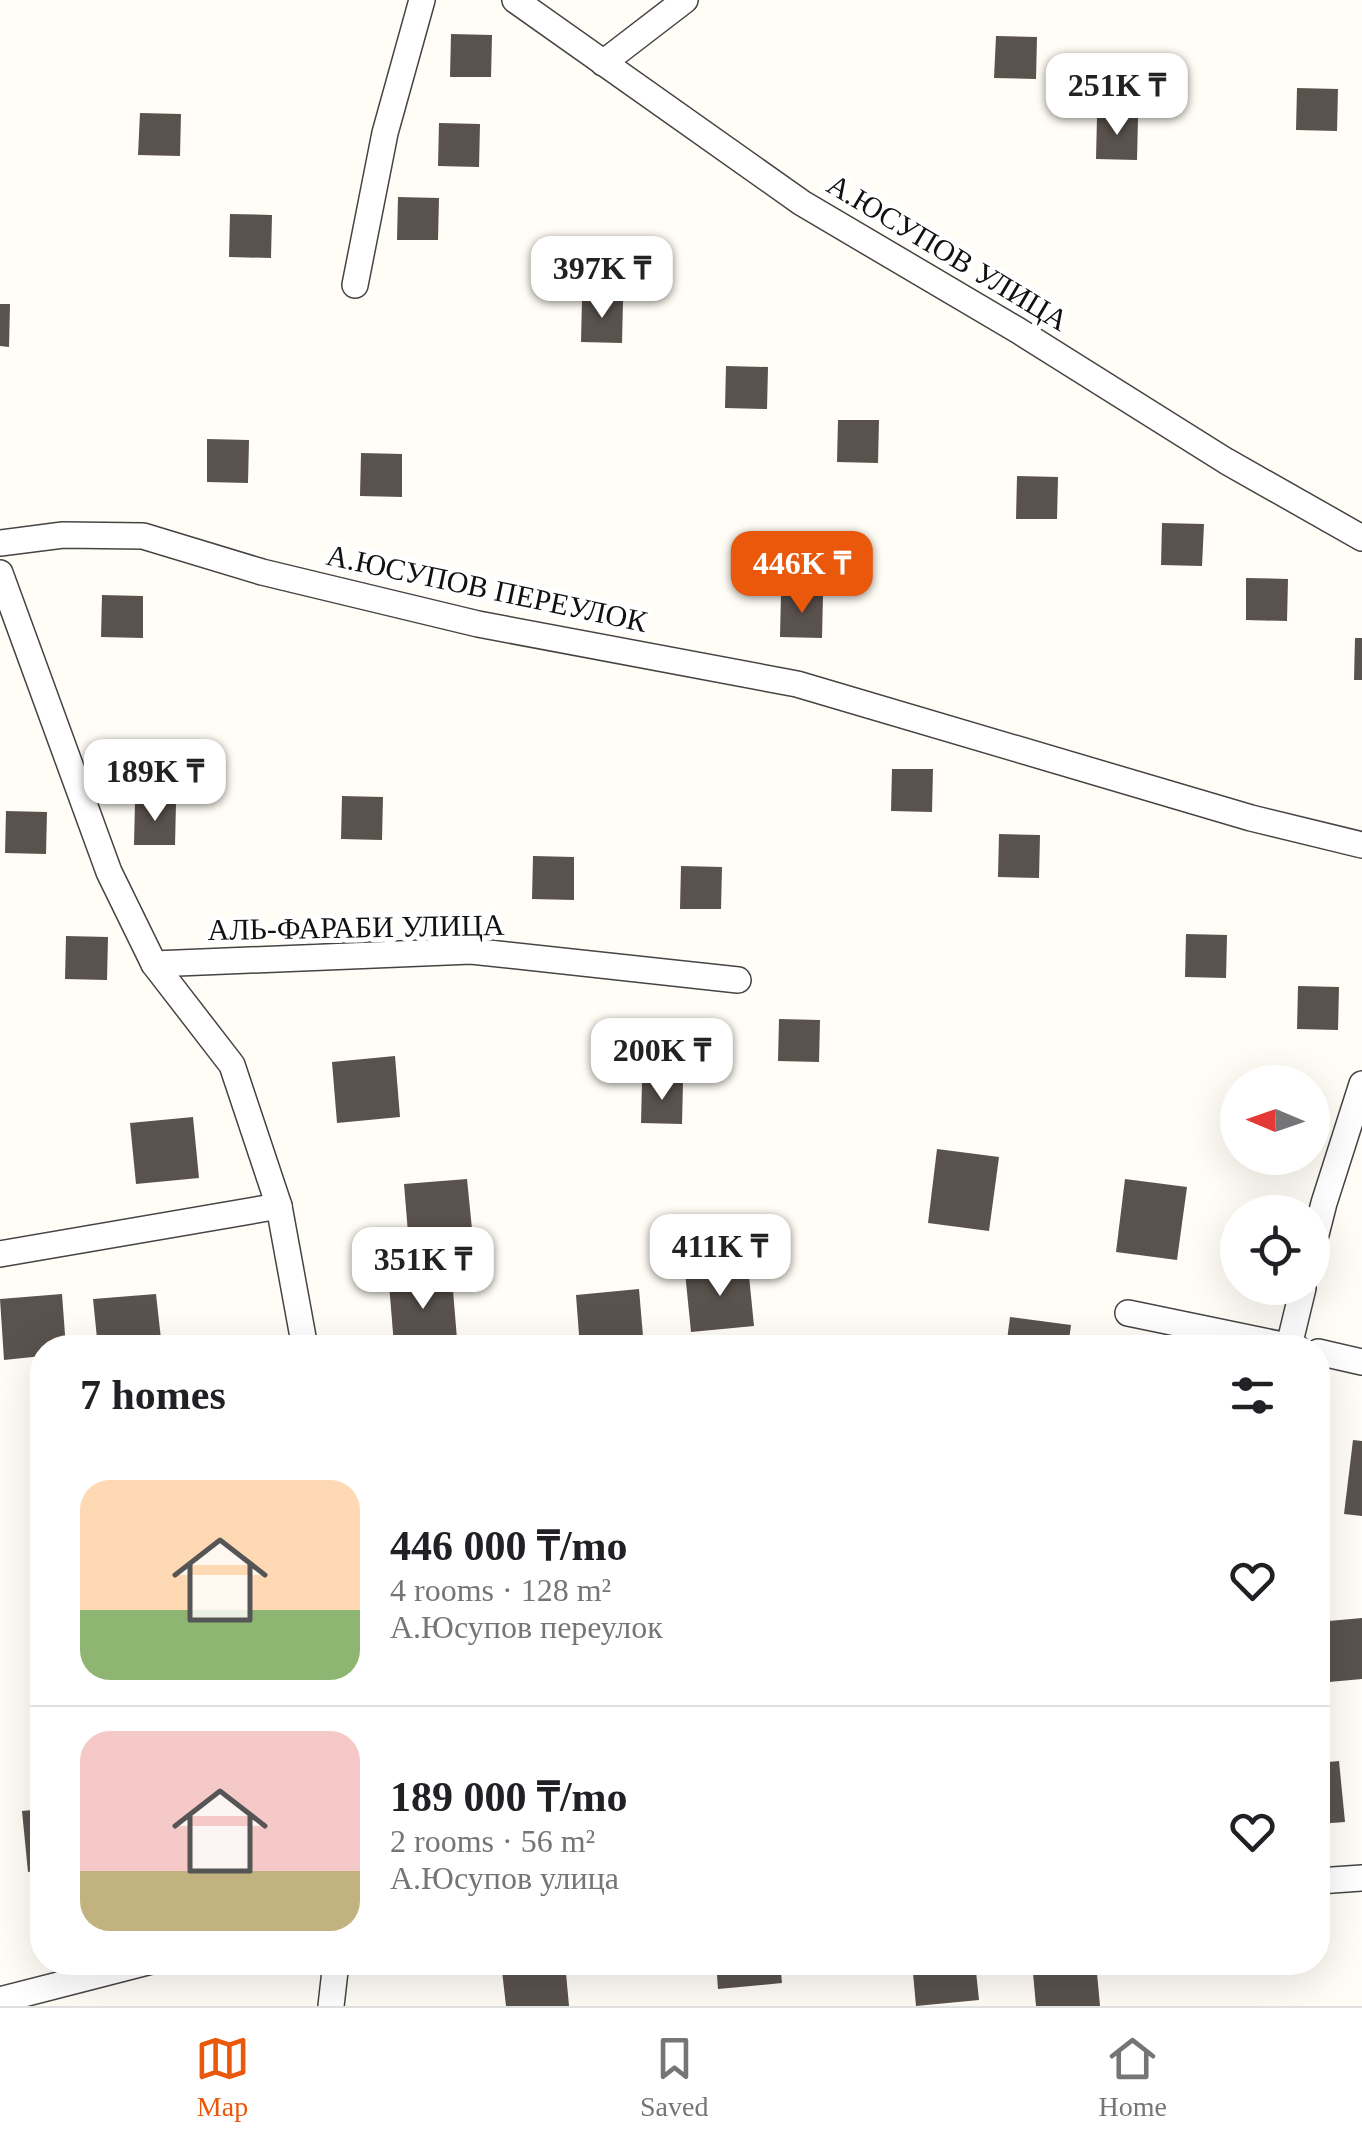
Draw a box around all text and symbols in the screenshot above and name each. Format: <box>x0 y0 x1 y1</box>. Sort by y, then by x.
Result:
pin: 251K ₸ <box>1036 53 1198 138</box>
text: 251K ₸ <box>1068 67 1166 103</box>
street label: А.ЮСУПОВ УЛИЦА <box>822 167 1075 337</box>
pin: 397K ₸ <box>521 236 683 321</box>
text: 397K ₸ <box>553 250 651 286</box>
pin: 446K ₸ <box>721 531 883 616</box>
street label: А.ЮСУПОВ ПЕРЕУЛОК <box>324 538 651 638</box>
text: 446K ₸ <box>753 545 851 581</box>
pin: 189K ₸ <box>74 739 236 824</box>
text: 189K ₸ <box>106 753 204 789</box>
street label: АЛЬ-ФАРАБИ УЛИЦА <box>207 908 505 946</box>
pin: 200K ₸ <box>581 1018 743 1103</box>
text: 200K ₸ <box>613 1032 711 1068</box>
north arrow <box>1220 1065 1330 1175</box>
map controls <box>1220 1065 1330 1305</box>
button: locate <box>1220 1195 1330 1305</box>
pin: 411K ₸ <box>639 1214 801 1299</box>
pin: 351K ₸ <box>342 1227 504 1312</box>
text: 411K ₸ <box>672 1228 768 1264</box>
text: 351K ₸ <box>374 1241 472 1277</box>
icon: filters <box>1225 1368 1280 1423</box>
text: 7 homes <box>80 1372 226 1418</box>
icon: home <box>160 1520 280 1640</box>
text: 446 000 ₸/mo <box>390 1523 628 1569</box>
icon: heart <box>1225 1553 1280 1608</box>
text: 4 rooms · 128 m² <box>390 1572 611 1608</box>
text: А.Юсупов переулок <box>390 1609 663 1645</box>
icon: home <box>160 1771 280 1891</box>
text: 189 000 ₸/mo <box>390 1774 628 1820</box>
icon: heart <box>1225 1804 1280 1859</box>
text: 2 rooms · 56 m² <box>390 1823 595 1859</box>
text: А.Юсупов улица <box>390 1860 619 1896</box>
tab: Map <box>195 2031 250 2123</box>
tab: Saved <box>640 2031 708 2123</box>
tab: Home <box>1099 2031 1167 2123</box>

